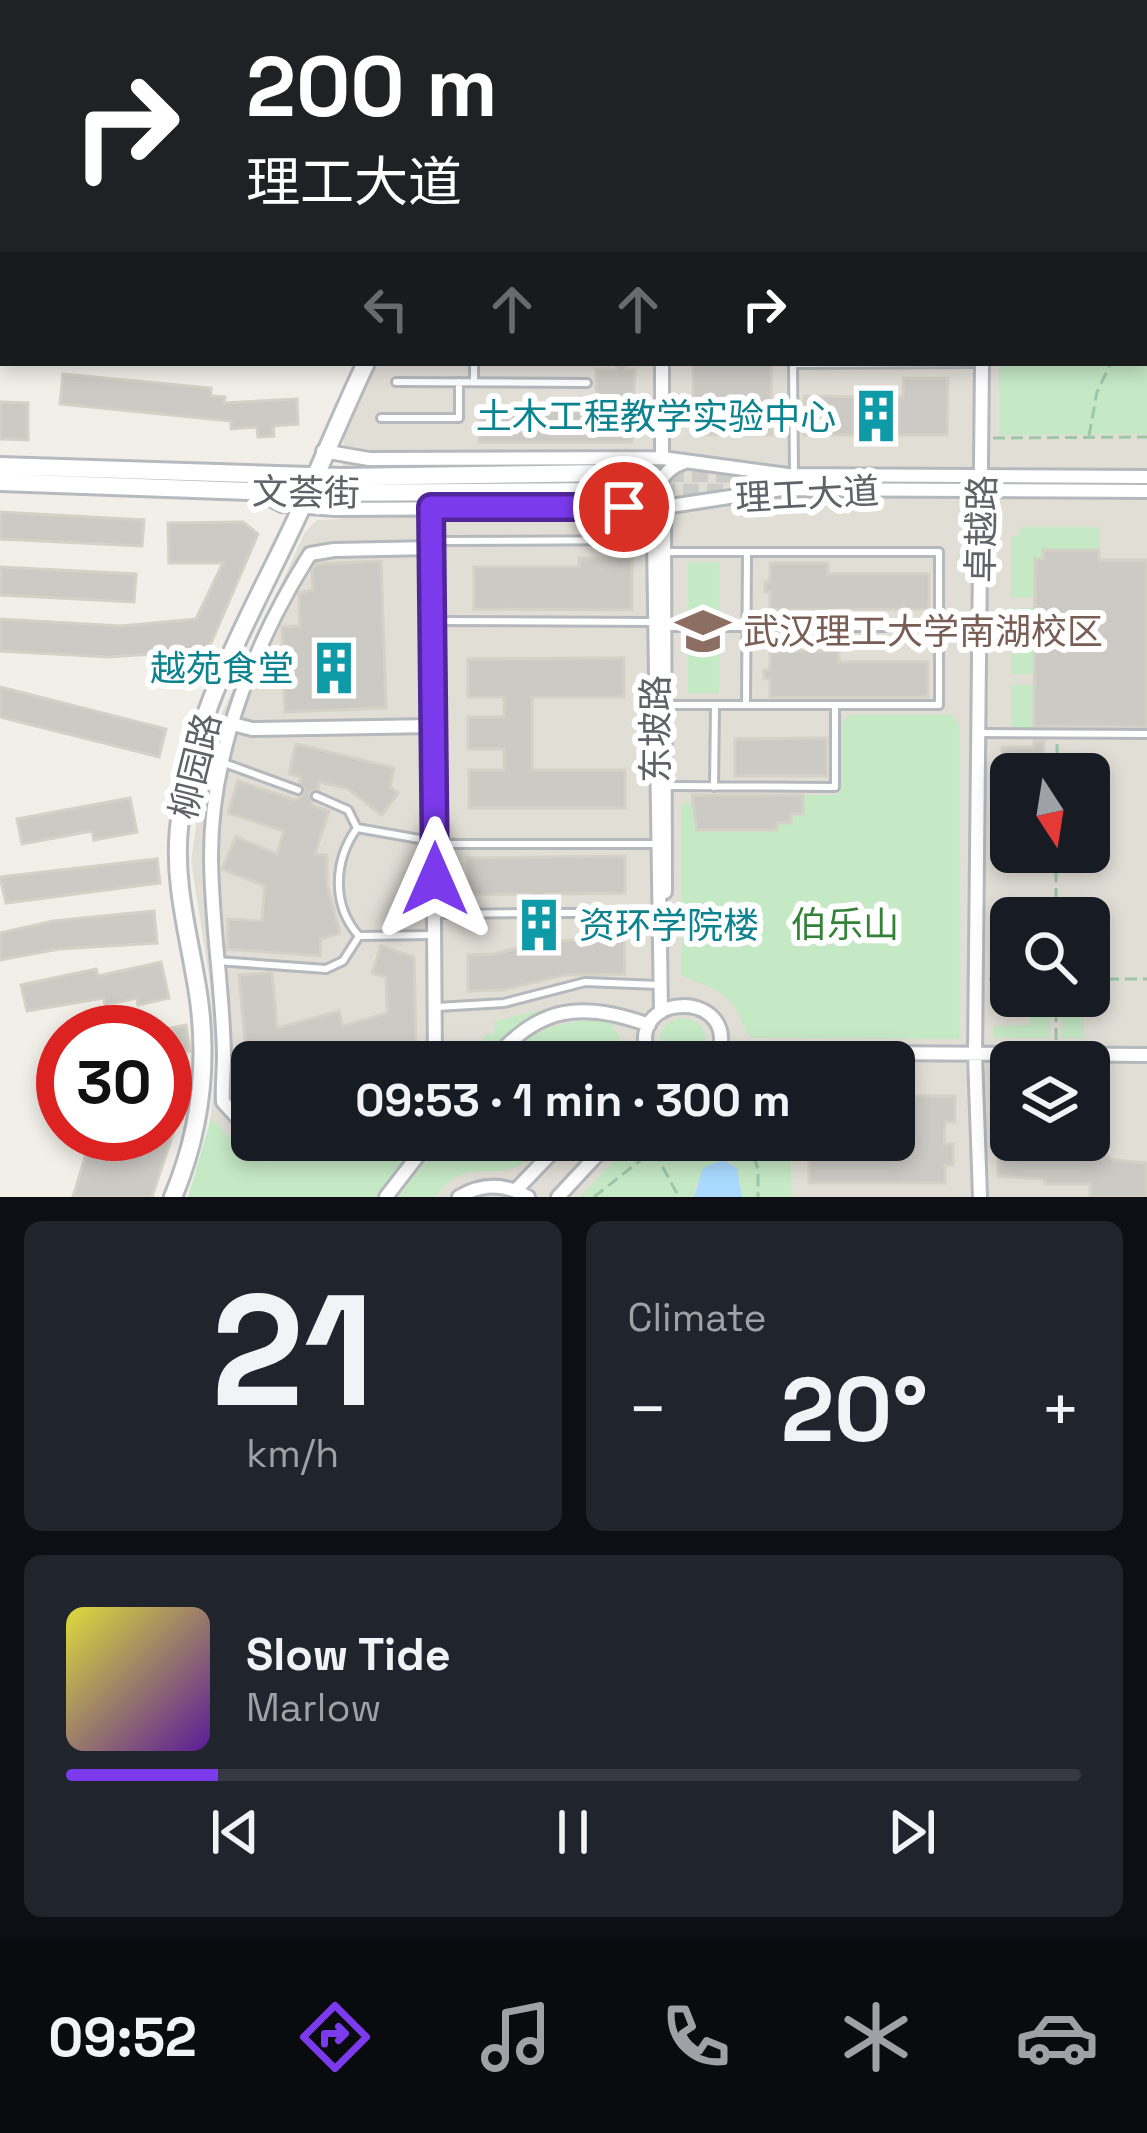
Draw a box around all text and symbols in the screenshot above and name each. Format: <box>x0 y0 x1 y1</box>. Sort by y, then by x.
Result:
text: 200 m <box>246 33 498 141</box>
icon: right <box>48 48 204 204</box>
text: 理工大道 <box>246 148 462 217</box>
icon: left <box>353 276 419 342</box>
icon: ahead <box>479 276 545 342</box>
icon: ahead <box>605 276 671 342</box>
icon: right <box>731 276 797 342</box>
building icon: 土木工程教学实验中心 <box>847 387 905 445</box>
place label: 土木工程教学实验中心 <box>476 394 836 440</box>
pin <box>573 456 675 558</box>
street label: 理工大道 <box>734 468 880 522</box>
street label: 文荟街 <box>252 469 360 517</box>
icon: arrive <box>591 474 657 540</box>
street label: 卓越路 <box>958 475 1006 583</box>
school or university icon: 武汉理工大学南湖校区 <box>674 602 732 660</box>
place label: 武汉理工大学南湖校区 <box>743 609 1103 655</box>
building icon: 越苑食堂 <box>305 639 363 697</box>
place label: 越苑食堂 <box>150 646 294 692</box>
street label: 东坡路 <box>633 675 679 783</box>
street label: 柳园路 <box>161 708 231 824</box>
north arrow <box>990 753 1110 873</box>
map controls <box>990 753 1110 1161</box>
position arrow <box>372 816 498 942</box>
building icon: 资环学院楼 <box>510 896 568 954</box>
button: search <box>990 897 1110 1017</box>
park label: 伯乐山 <box>791 902 899 948</box>
place label: 资环学院楼 <box>579 903 759 949</box>
speed limit sign: 30 <box>36 1005 192 1161</box>
button: layers <box>990 1041 1110 1161</box>
text: 09:53 · 1 min · 300 m <box>355 1072 791 1129</box>
text: 21 <box>211 1251 374 1451</box>
text: Climate <box>628 1293 767 1342</box>
text: 20° <box>781 1352 928 1467</box>
text: − <box>628 1367 668 1451</box>
text: + <box>1040 1367 1081 1451</box>
text: km/h <box>246 1429 339 1478</box>
text: Slow Tide <box>246 1626 451 1683</box>
text: Marlow <box>246 1683 381 1732</box>
icon: previous <box>202 1799 268 1865</box>
icon: pause <box>540 1799 606 1865</box>
icon: next <box>879 1799 945 1865</box>
icon: directions <box>293 1995 377 2079</box>
icon: music <box>474 1995 558 2079</box>
icon: phone <box>654 1995 738 2079</box>
icon: climate <box>834 1995 918 2079</box>
icon: car <box>1015 1995 1099 2079</box>
text: 09:52 <box>48 2003 197 2072</box>

